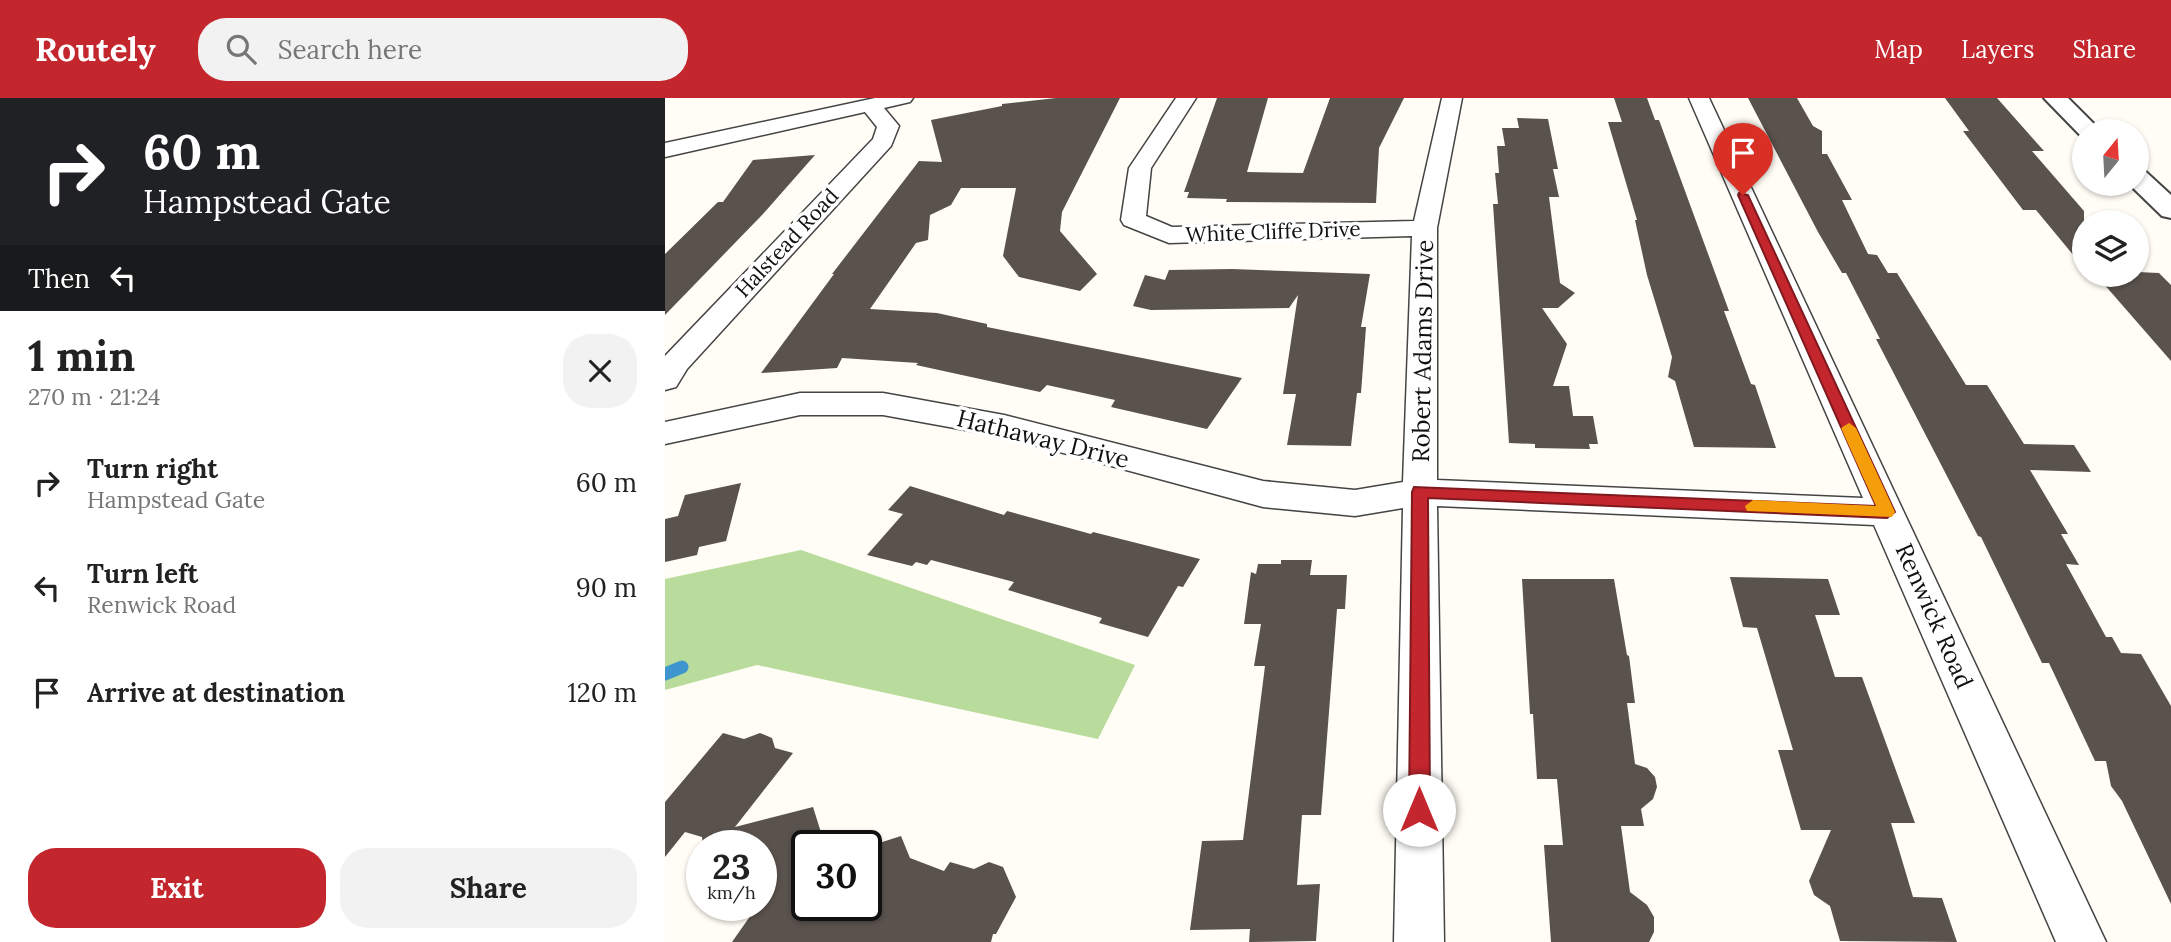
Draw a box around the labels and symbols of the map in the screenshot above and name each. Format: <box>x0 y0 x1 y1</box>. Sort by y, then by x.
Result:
north arrow <box>2072 119 2149 196</box>
pin <box>1713 123 1773 195</box>
street label: Halstead Road <box>729 182 844 303</box>
street label: White Cliffe Drive <box>1185 215 1361 248</box>
street label: Robert Adams Drive <box>1405 239 1440 463</box>
street label: Hathaway Drive <box>954 402 1133 475</box>
street label: Renwick Road <box>1889 538 1980 693</box>
position arrow <box>1382 773 1456 847</box>
speed limit sign: 30 <box>791 830 882 921</box>

